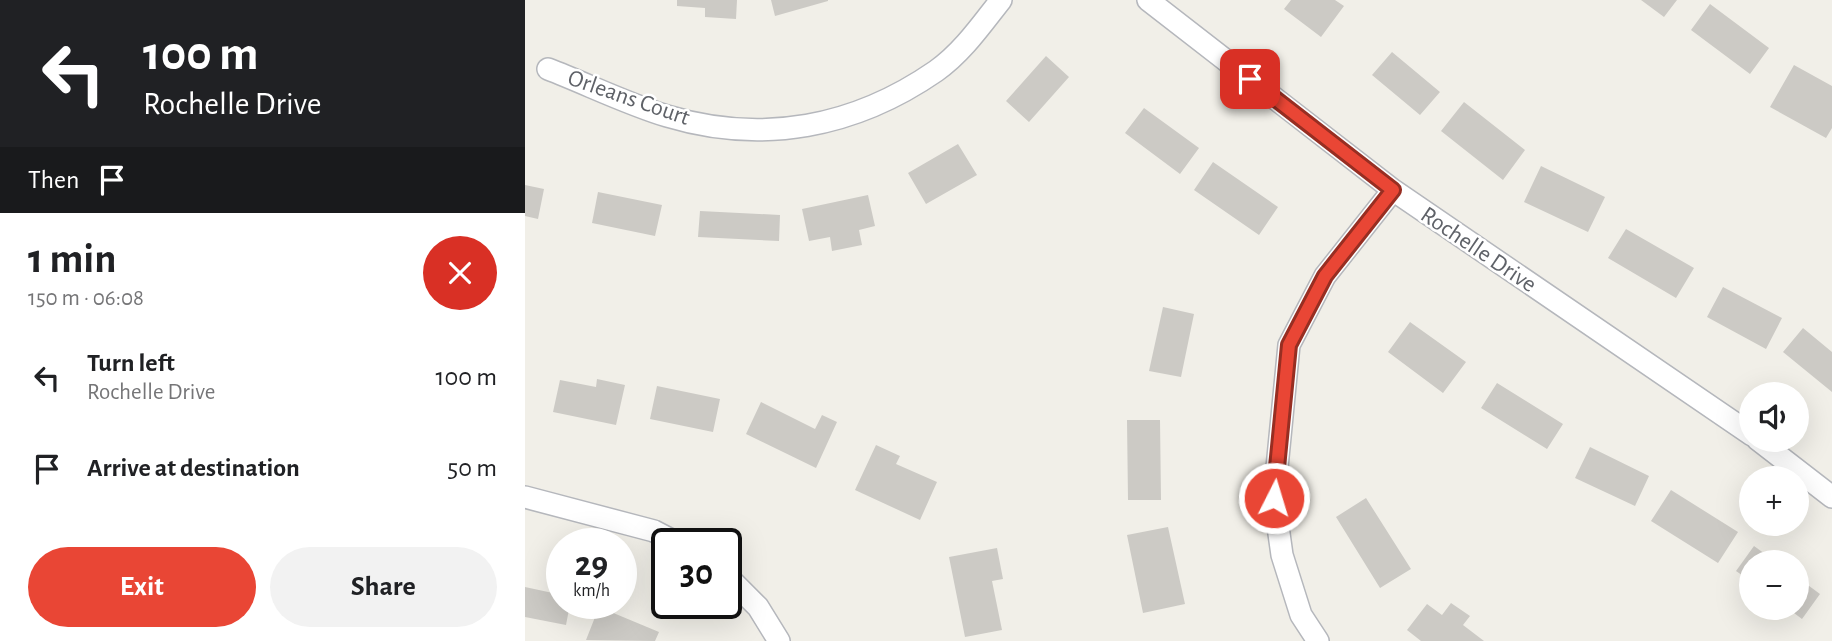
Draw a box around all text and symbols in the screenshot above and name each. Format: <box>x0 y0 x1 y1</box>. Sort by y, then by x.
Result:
icon: left <box>28 28 119 119</box>
text: 100 m <box>143 30 259 79</box>
pin <box>1220 49 1280 109</box>
icon: arrive <box>1231 60 1269 98</box>
street label: Orleans Court <box>565 66 693 130</box>
text: Rochelle Drive <box>143 88 321 120</box>
icon: arrive <box>93 161 131 199</box>
text: Then <box>28 167 79 193</box>
street label: Rochelle Drive <box>1416 202 1541 297</box>
button: close <box>423 236 497 310</box>
text: 1 min <box>28 238 117 280</box>
text: 150 m · 06:08 <box>28 287 144 310</box>
text: Turn left <box>87 350 175 376</box>
icon: left <box>28 359 66 397</box>
text: 100 m <box>436 364 497 390</box>
text: Rochelle Drive <box>87 381 215 404</box>
map controls <box>1739 382 1809 620</box>
button: sound <box>1739 382 1809 452</box>
icon: arrive <box>28 450 66 488</box>
text: Arrive at destination <box>87 455 300 481</box>
text: 50 m <box>447 455 497 481</box>
position arrow <box>1237 461 1311 535</box>
button: + <box>1739 466 1809 536</box>
speed limit sign: 30 <box>651 528 742 619</box>
button: Exit <box>28 547 256 627</box>
button: Share <box>270 547 497 627</box>
text: 29 <box>575 547 608 582</box>
button: − <box>1739 550 1809 620</box>
text: km/h <box>573 582 610 600</box>

